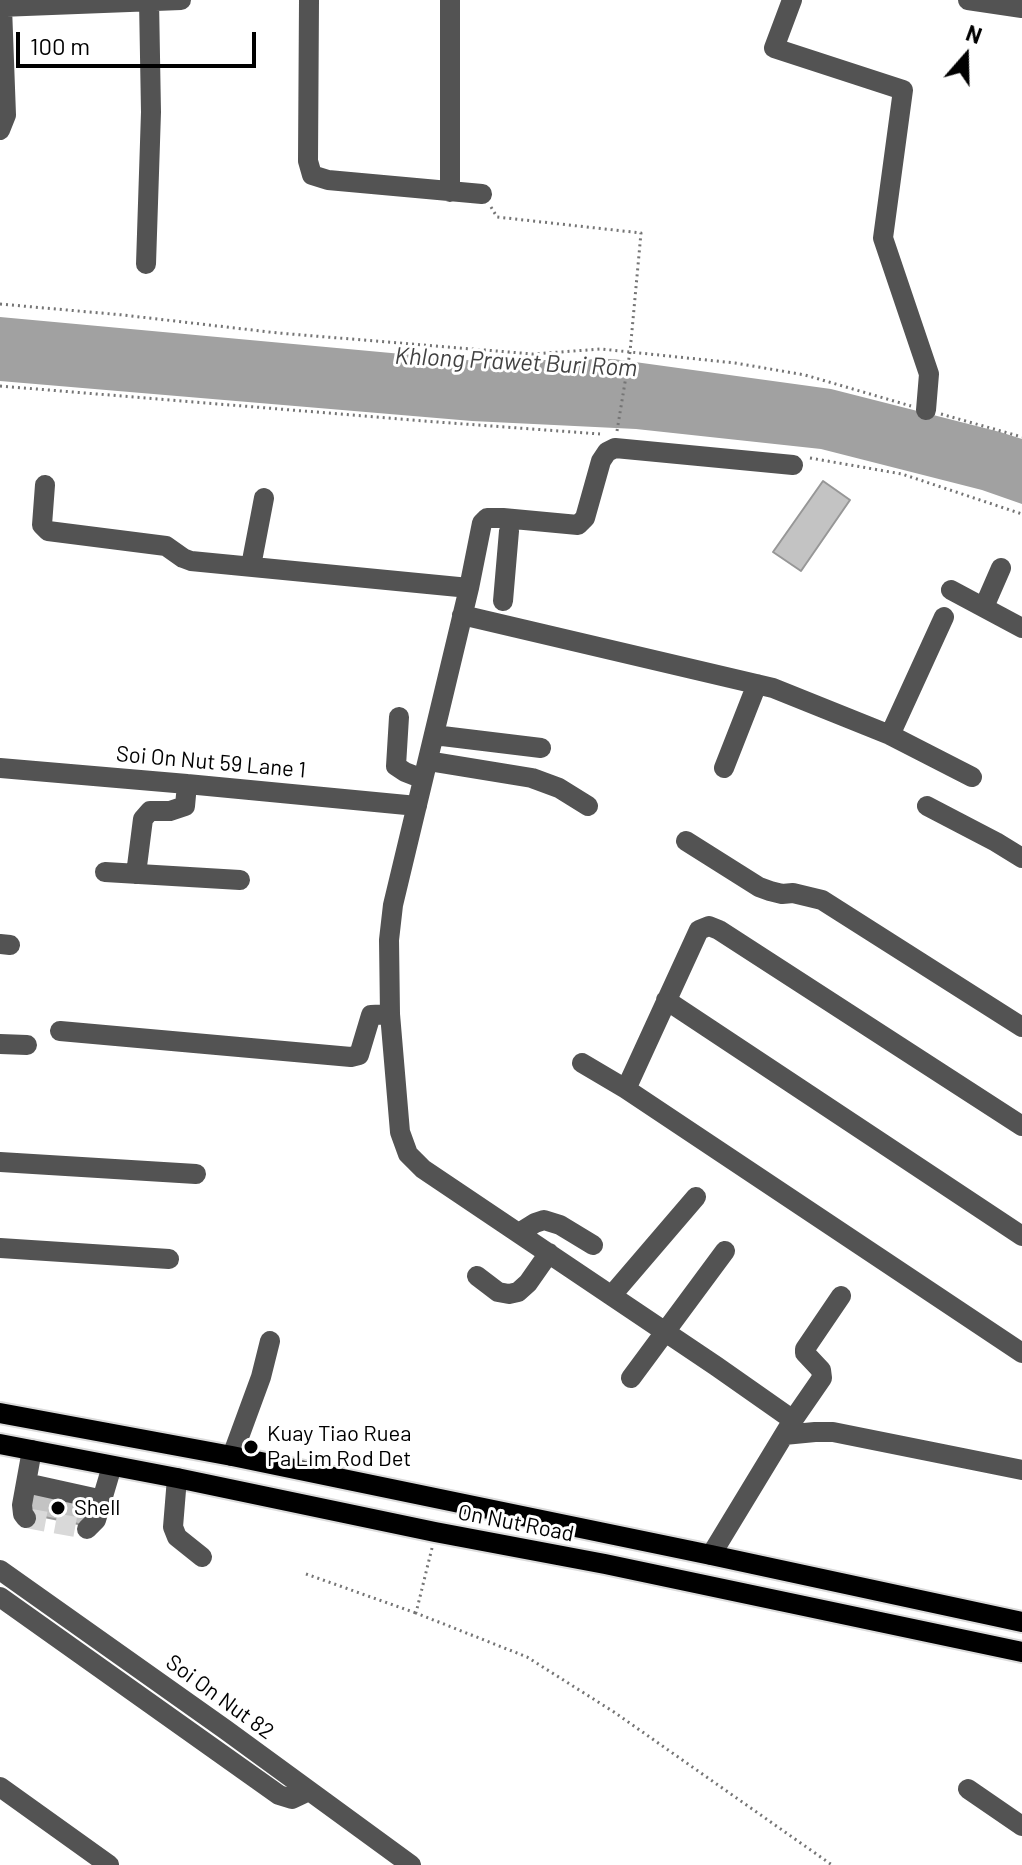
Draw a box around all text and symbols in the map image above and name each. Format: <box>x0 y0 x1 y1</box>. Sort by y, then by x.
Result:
scale bar <box>20 16 260 66</box>
north arrow <box>926 16 1006 96</box>
text: N <box>963 19 986 48</box>
text: 100 m <box>30 31 90 60</box>
water label: Khlong Prawet Buri Rom <box>394 341 638 383</box>
street label: Soi On Nut 59 Lane 1 <box>115 741 307 783</box>
place label: Kuay Tiao Ruea Pa Lim Rod Det <box>267 1421 411 1472</box>
marker: Kuay Tiao Ruea Pa Lim Rod Det <box>242 1438 260 1456</box>
place label: Shell <box>74 1495 120 1521</box>
marker: Shell <box>49 1499 67 1517</box>
street label: On Nut Road <box>456 1499 576 1547</box>
street label: Soi On Nut 82 <box>161 1649 279 1745</box>

